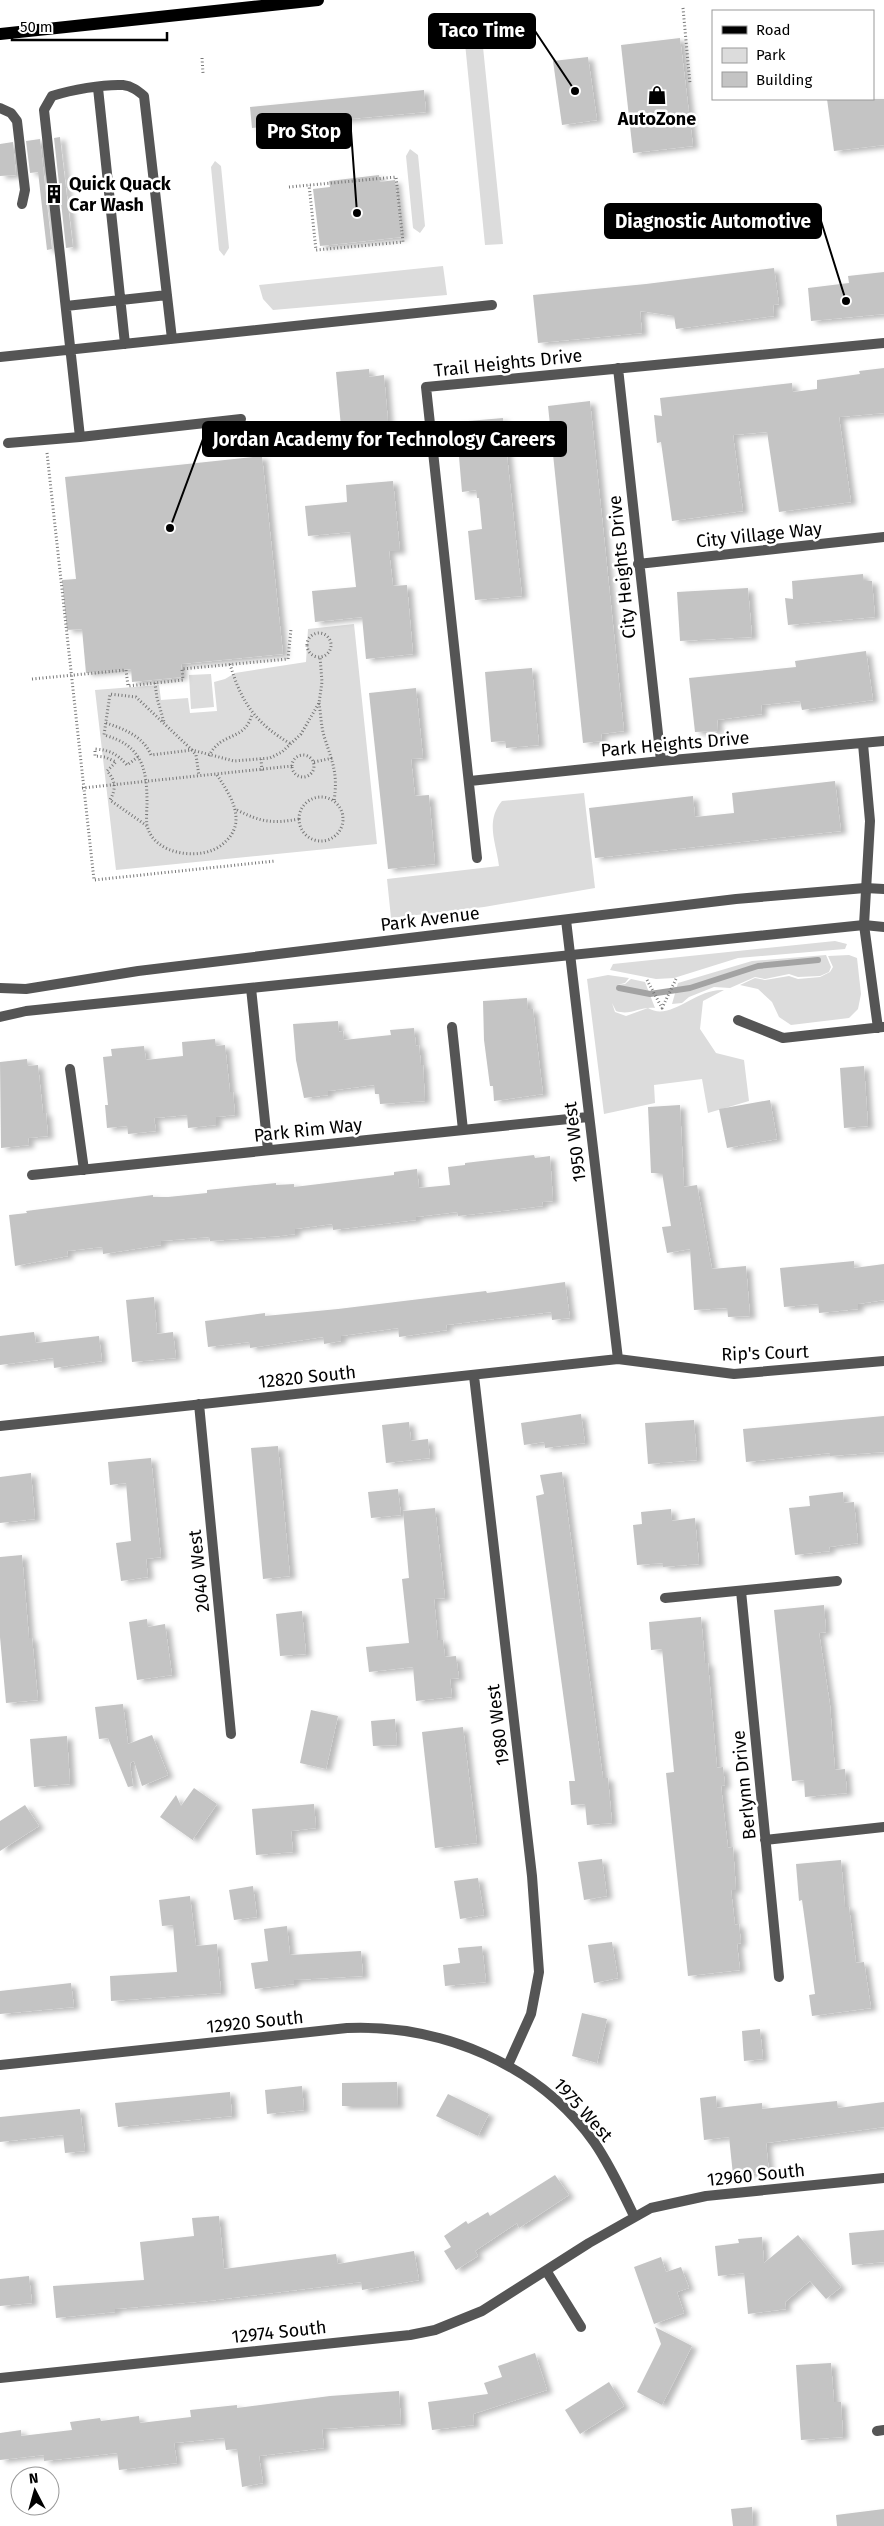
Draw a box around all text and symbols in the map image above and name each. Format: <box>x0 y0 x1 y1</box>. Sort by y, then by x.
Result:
scale bar <box>12 10 168 42</box>
legend <box>712 10 874 100</box>
callout: Taco Time <box>429 14 535 48</box>
text: 50 m <box>20 18 53 36</box>
text: Taco Time <box>439 19 525 42</box>
text: Road <box>756 21 791 39</box>
text: Park <box>756 46 786 64</box>
text: Building <box>756 71 812 89</box>
shop icon: AutoZone <box>646 84 668 106</box>
place label: AutoZone <box>617 108 696 130</box>
callout: Pro Stop <box>257 114 351 148</box>
text: Pro Stop <box>267 120 341 143</box>
place label: Quick Quack Car Wash <box>69 173 172 216</box>
building icon: Quick Quack Car Wash <box>43 183 65 205</box>
callout: Diagnostic Automotive <box>605 204 821 238</box>
text: Diagnostic Automotive <box>615 210 811 233</box>
street label: Trail Heights Drive <box>433 344 583 382</box>
callout: Jordan Academy for Technology Careers <box>203 422 566 456</box>
text: Jordan Academy for Technology Careers <box>212 428 555 451</box>
street label: City Heights Drive <box>604 494 640 640</box>
street label: City Village Way <box>695 517 823 553</box>
street label: Park Heights Drive <box>600 727 750 761</box>
street label: Park Avenue <box>379 902 481 936</box>
street label: 1950 West <box>559 1100 591 1183</box>
street label: Park Rim Way <box>253 1113 364 1147</box>
street label: Rip's Court <box>721 1340 810 1366</box>
street label: 12820 South <box>257 1361 357 1393</box>
street label: 2040 West <box>184 1528 214 1613</box>
street label: 1980 West <box>482 1683 514 1767</box>
street label: Berlynn Drive <box>727 1729 761 1841</box>
street label: 12920 South <box>206 2006 304 2038</box>
street label: 1975 West <box>549 2074 618 2147</box>
street label: 12960 South <box>706 2159 806 2191</box>
street label: 12974 South <box>231 2316 327 2348</box>
north arrow <box>10 2466 60 2516</box>
text: N <box>28 2470 39 2488</box>

